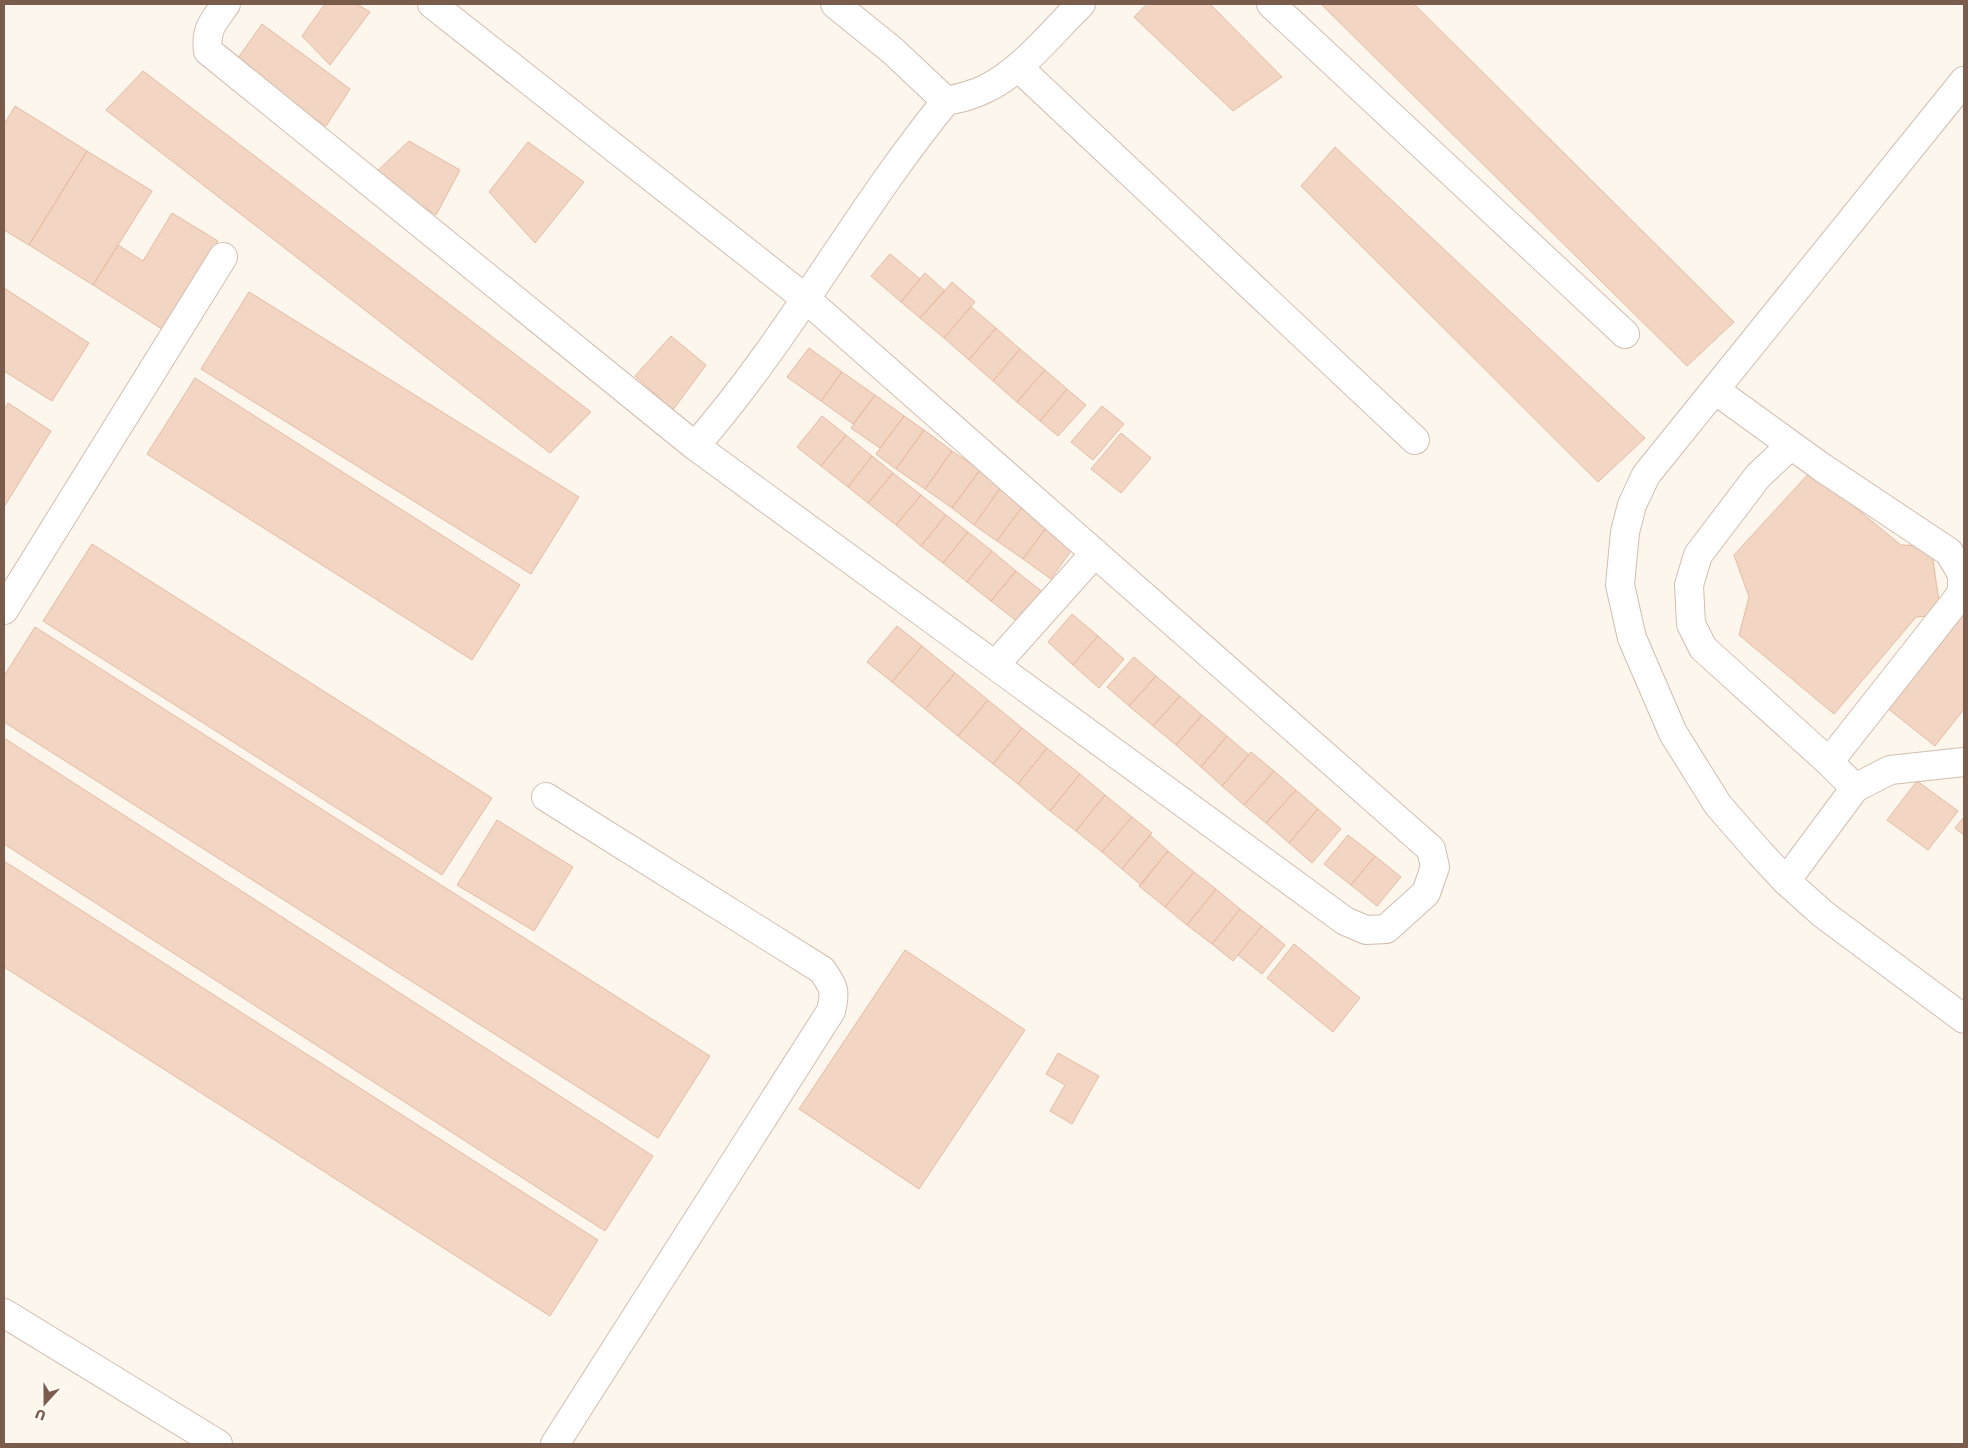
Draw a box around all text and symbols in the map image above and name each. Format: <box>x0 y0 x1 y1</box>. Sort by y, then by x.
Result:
north arrow <box>20 1378 70 1428</box>
text: U <box>33 1406 48 1424</box>

